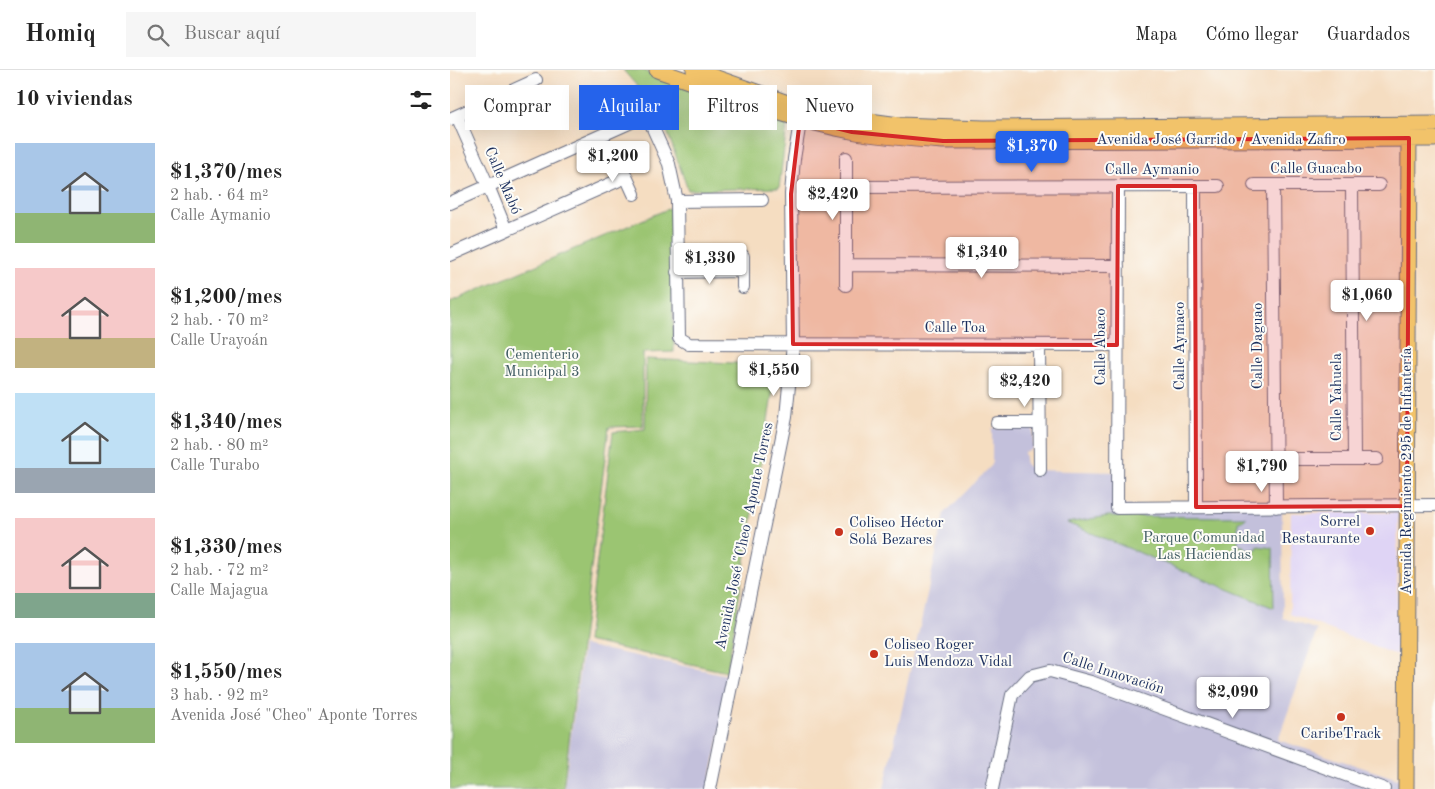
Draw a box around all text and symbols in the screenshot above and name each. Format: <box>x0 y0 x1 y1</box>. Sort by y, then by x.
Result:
search box <box>126 12 476 57</box>
icon: search <box>144 21 172 49</box>
text: Homiq <box>25 23 96 47</box>
text: Buscar aquí <box>184 25 280 44</box>
text: Mapa <box>1135 26 1177 44</box>
text: Cómo llegar <box>1205 26 1299 44</box>
text: Guardados <box>1327 26 1410 44</box>
chip: Comprar <box>465 85 569 130</box>
chip: Alquilar <box>579 85 679 130</box>
chip: Filtros <box>689 85 777 130</box>
chip: Nuevo <box>787 85 872 130</box>
icon: filters <box>407 86 435 114</box>
text: 10 viviendas <box>15 89 133 110</box>
pin: $1,370 <box>991 131 1073 173</box>
street label: Avenida José Garrido / Avenida Zafiro <box>1096 133 1346 148</box>
text: $1,370 <box>1007 139 1057 155</box>
pin: $1,200 <box>572 140 654 183</box>
street label: Calle Mabó <box>481 145 523 217</box>
text: $1,200 <box>588 149 638 165</box>
text: $1,370/mes <box>170 162 282 183</box>
street label: Calle Guacabo <box>1270 162 1362 177</box>
icon: home <box>55 163 115 223</box>
street label: Calle Aymanio <box>1105 163 1199 178</box>
pin: $2,420 <box>792 178 874 221</box>
text: $2,420 <box>808 187 858 203</box>
text: 2 hab. · 64 m² <box>170 188 268 204</box>
text: Calle Aymanio <box>170 208 271 224</box>
pin: $1,340 <box>941 236 1023 279</box>
pin: $1,330 <box>669 242 751 285</box>
text: $1,340 <box>957 245 1007 261</box>
text: $1,330 <box>685 251 735 267</box>
pin: $1,060 <box>1326 280 1408 322</box>
text: $1,200/mes <box>170 287 282 308</box>
icon: home <box>55 288 115 348</box>
text: $1,060 <box>1342 288 1392 304</box>
street label: Calle Aymaco <box>1173 302 1188 390</box>
street label: Calle Daguao <box>1251 303 1266 389</box>
street label: Calle Abaco <box>1094 308 1109 386</box>
text: 2 hab. · 70 m² <box>170 313 268 329</box>
street label: Calle Toa <box>924 321 986 336</box>
text: Calle Urayoán <box>170 333 268 349</box>
street label: Avenida Regimiento 295 de Infantería <box>1400 347 1415 595</box>
park label: Cementerio Municipal 3 <box>504 348 580 380</box>
street label: Calle Yahuela <box>1330 352 1345 441</box>
pin: $1,550 <box>733 354 815 397</box>
text: $1,550 <box>749 363 799 379</box>
pin: $2,420 <box>984 366 1066 408</box>
text: $2,420 <box>1000 374 1050 390</box>
text: $1,340/mes <box>170 412 282 433</box>
icon: home <box>55 413 115 473</box>
street label: Avenida José "Cheo" Aponte Torres <box>714 421 776 651</box>
text: 2 hab. · 80 m² <box>170 438 268 454</box>
pin: $1,790 <box>1221 450 1303 493</box>
text: Calle Turabo <box>170 458 260 474</box>
text: $1,790 <box>1237 459 1287 475</box>
place label: Sorrel Restaurante <box>1281 515 1360 547</box>
place label: Coliseo Héctor Solá Bezares <box>849 516 944 548</box>
marker: Sorrel Restaurante <box>1364 525 1376 537</box>
marker: Coliseo Héctor Solá Bezares <box>833 526 845 538</box>
park label: Parque Comunidad Las Haciendas <box>1143 531 1265 563</box>
text: $1,330/mes <box>170 537 282 558</box>
icon: home <box>55 538 115 598</box>
text: 2 hab. · 72 m² <box>170 563 268 579</box>
text: Calle Majagua <box>170 583 269 599</box>
place label: Coliseo Roger Luis Mendoza Vidal <box>884 638 1012 670</box>
marker: Coliseo Roger Luis Mendoza Vidal <box>868 648 880 660</box>
street label: Calle Innovación <box>1060 650 1166 698</box>
text: $1,550/mes <box>170 662 282 683</box>
icon: home <box>55 663 115 723</box>
pin: $2,090 <box>1192 676 1274 719</box>
text: $2,090 <box>1208 685 1258 701</box>
text: 3 hab. · 92 m² <box>170 688 268 704</box>
text: Avenida José "Cheo" Aponte Torres <box>170 708 417 724</box>
marker: CaribeTrack <box>1335 711 1347 723</box>
place label: CaribeTrack <box>1301 727 1382 742</box>

